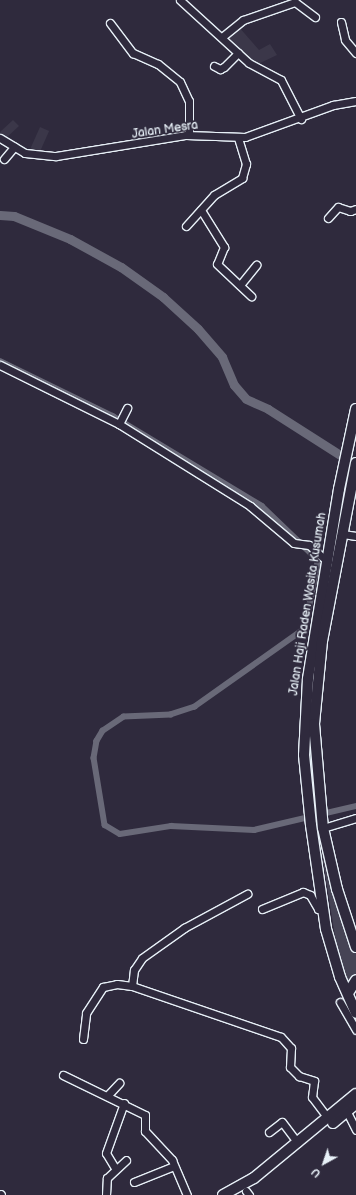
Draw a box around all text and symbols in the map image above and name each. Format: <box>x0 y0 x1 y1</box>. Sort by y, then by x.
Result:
street label: Jalan Mesra <box>131 118 199 142</box>
street label: Jalan Haji Raden Wasita Kusumah <box>286 511 330 697</box>
north arrow <box>304 1143 344 1183</box>
text: U <box>309 1165 323 1180</box>

